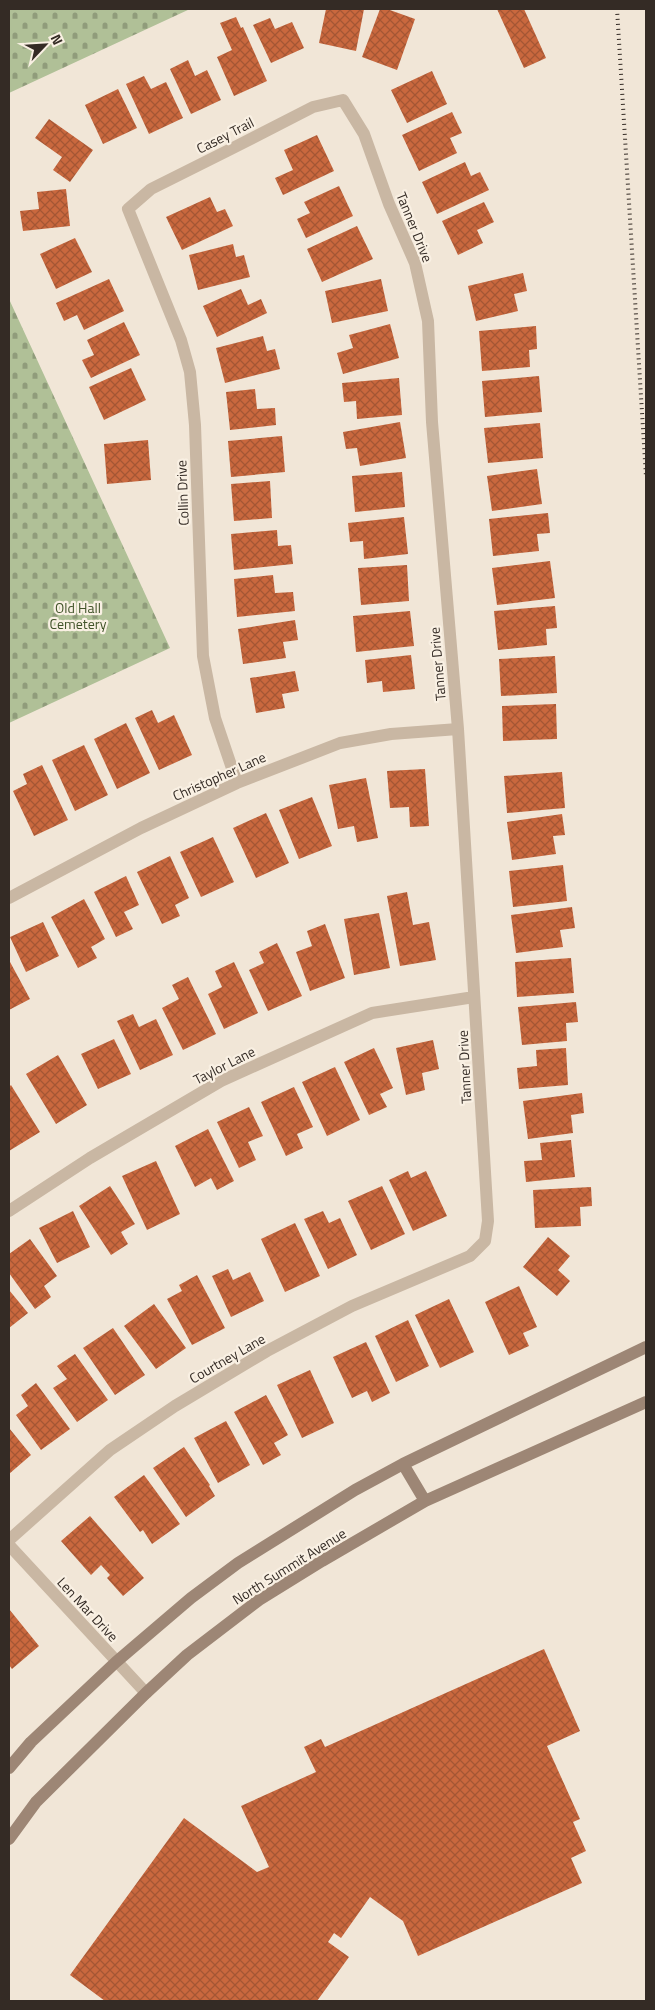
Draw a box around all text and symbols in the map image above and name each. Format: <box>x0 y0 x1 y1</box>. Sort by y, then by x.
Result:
north arrow <box>20 20 70 70</box>
text: N <box>46 30 69 48</box>
street label: Casey Trail <box>193 112 257 158</box>
street label: Tanner Drive <box>391 189 439 265</box>
street label: Collin Drive <box>170 460 194 526</box>
park label: Old Hall Cemetery <box>50 597 107 634</box>
street label: Tanner Drive <box>423 626 451 702</box>
street label: Christopher Lane <box>169 746 269 806</box>
street label: Tanner Drive <box>452 1030 476 1104</box>
street label: Taylor Lane <box>190 1041 258 1089</box>
street label: Courtney Lane <box>185 1328 269 1388</box>
street label: North Summit Avenue <box>228 1523 350 1609</box>
street label: Len Mar Drive <box>52 1572 124 1646</box>

